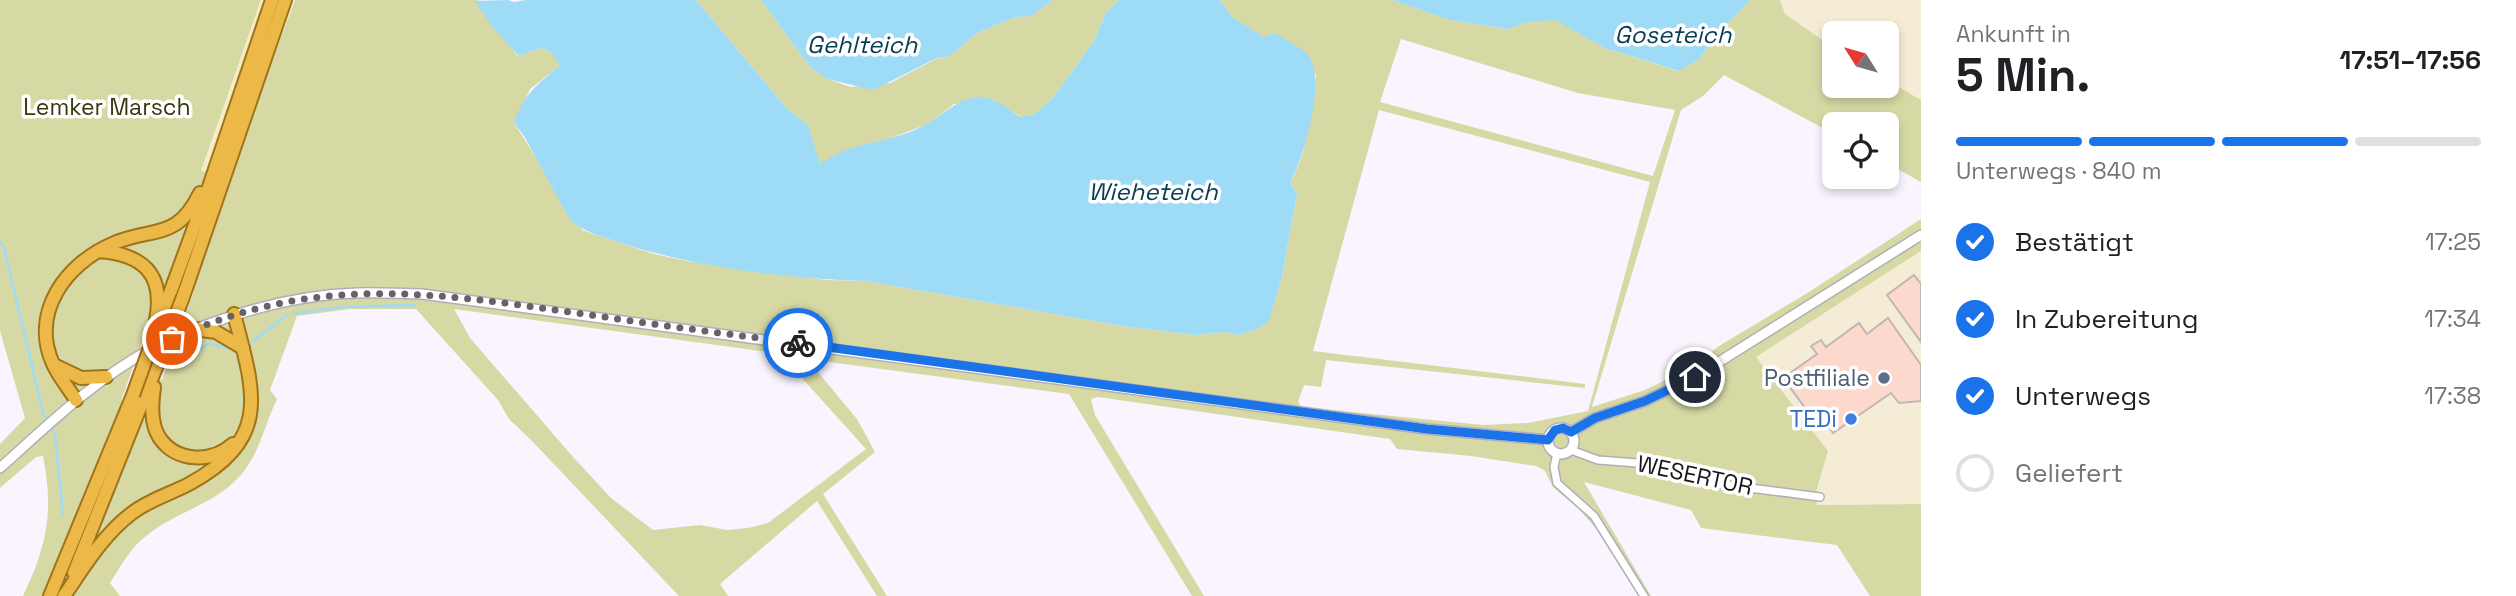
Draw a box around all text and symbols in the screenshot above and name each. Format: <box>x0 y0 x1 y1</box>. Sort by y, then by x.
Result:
water label: Goseteich <box>1615 19 1733 50</box>
text: Ankunft in <box>1956 19 2071 49</box>
north arrow <box>1822 21 1899 98</box>
map controls <box>1822 21 1899 189</box>
water label: Gehlteich <box>807 29 918 60</box>
text: 17:51–17:56 <box>2339 43 2481 77</box>
text: 5 Min. <box>1956 46 2090 104</box>
park label: Lemker Marsch <box>23 92 191 122</box>
button: locate <box>1822 112 1899 189</box>
text: Unterwegs · 840 m <box>1956 156 2162 186</box>
water label: Wieheteich <box>1088 176 1219 207</box>
icon: check <box>1956 223 1994 261</box>
text: Bestätigt <box>2015 225 2134 259</box>
text: 17:25 <box>2425 227 2481 257</box>
icon: check <box>1956 300 1994 338</box>
text: In Zubereitung <box>2015 302 2199 336</box>
text: 17:34 <box>2424 304 2481 334</box>
courier <box>763 308 833 378</box>
pin <box>142 309 202 369</box>
icon: bag <box>153 320 191 358</box>
icon: bike <box>779 324 817 362</box>
pin <box>1665 347 1725 407</box>
icon: home <box>1676 358 1714 396</box>
place label: Postfiliale <box>1764 363 1870 393</box>
marker: Postfiliale <box>1876 370 1892 386</box>
icon: check <box>1956 377 1994 415</box>
text: Unterwegs <box>2015 379 2151 413</box>
text: 17:38 <box>2424 381 2481 411</box>
place label: TEDi <box>1790 404 1837 434</box>
marker: TEDi <box>1843 411 1859 427</box>
street label: WESERTOR <box>1635 448 1755 502</box>
text: Geliefert <box>2015 456 2123 490</box>

